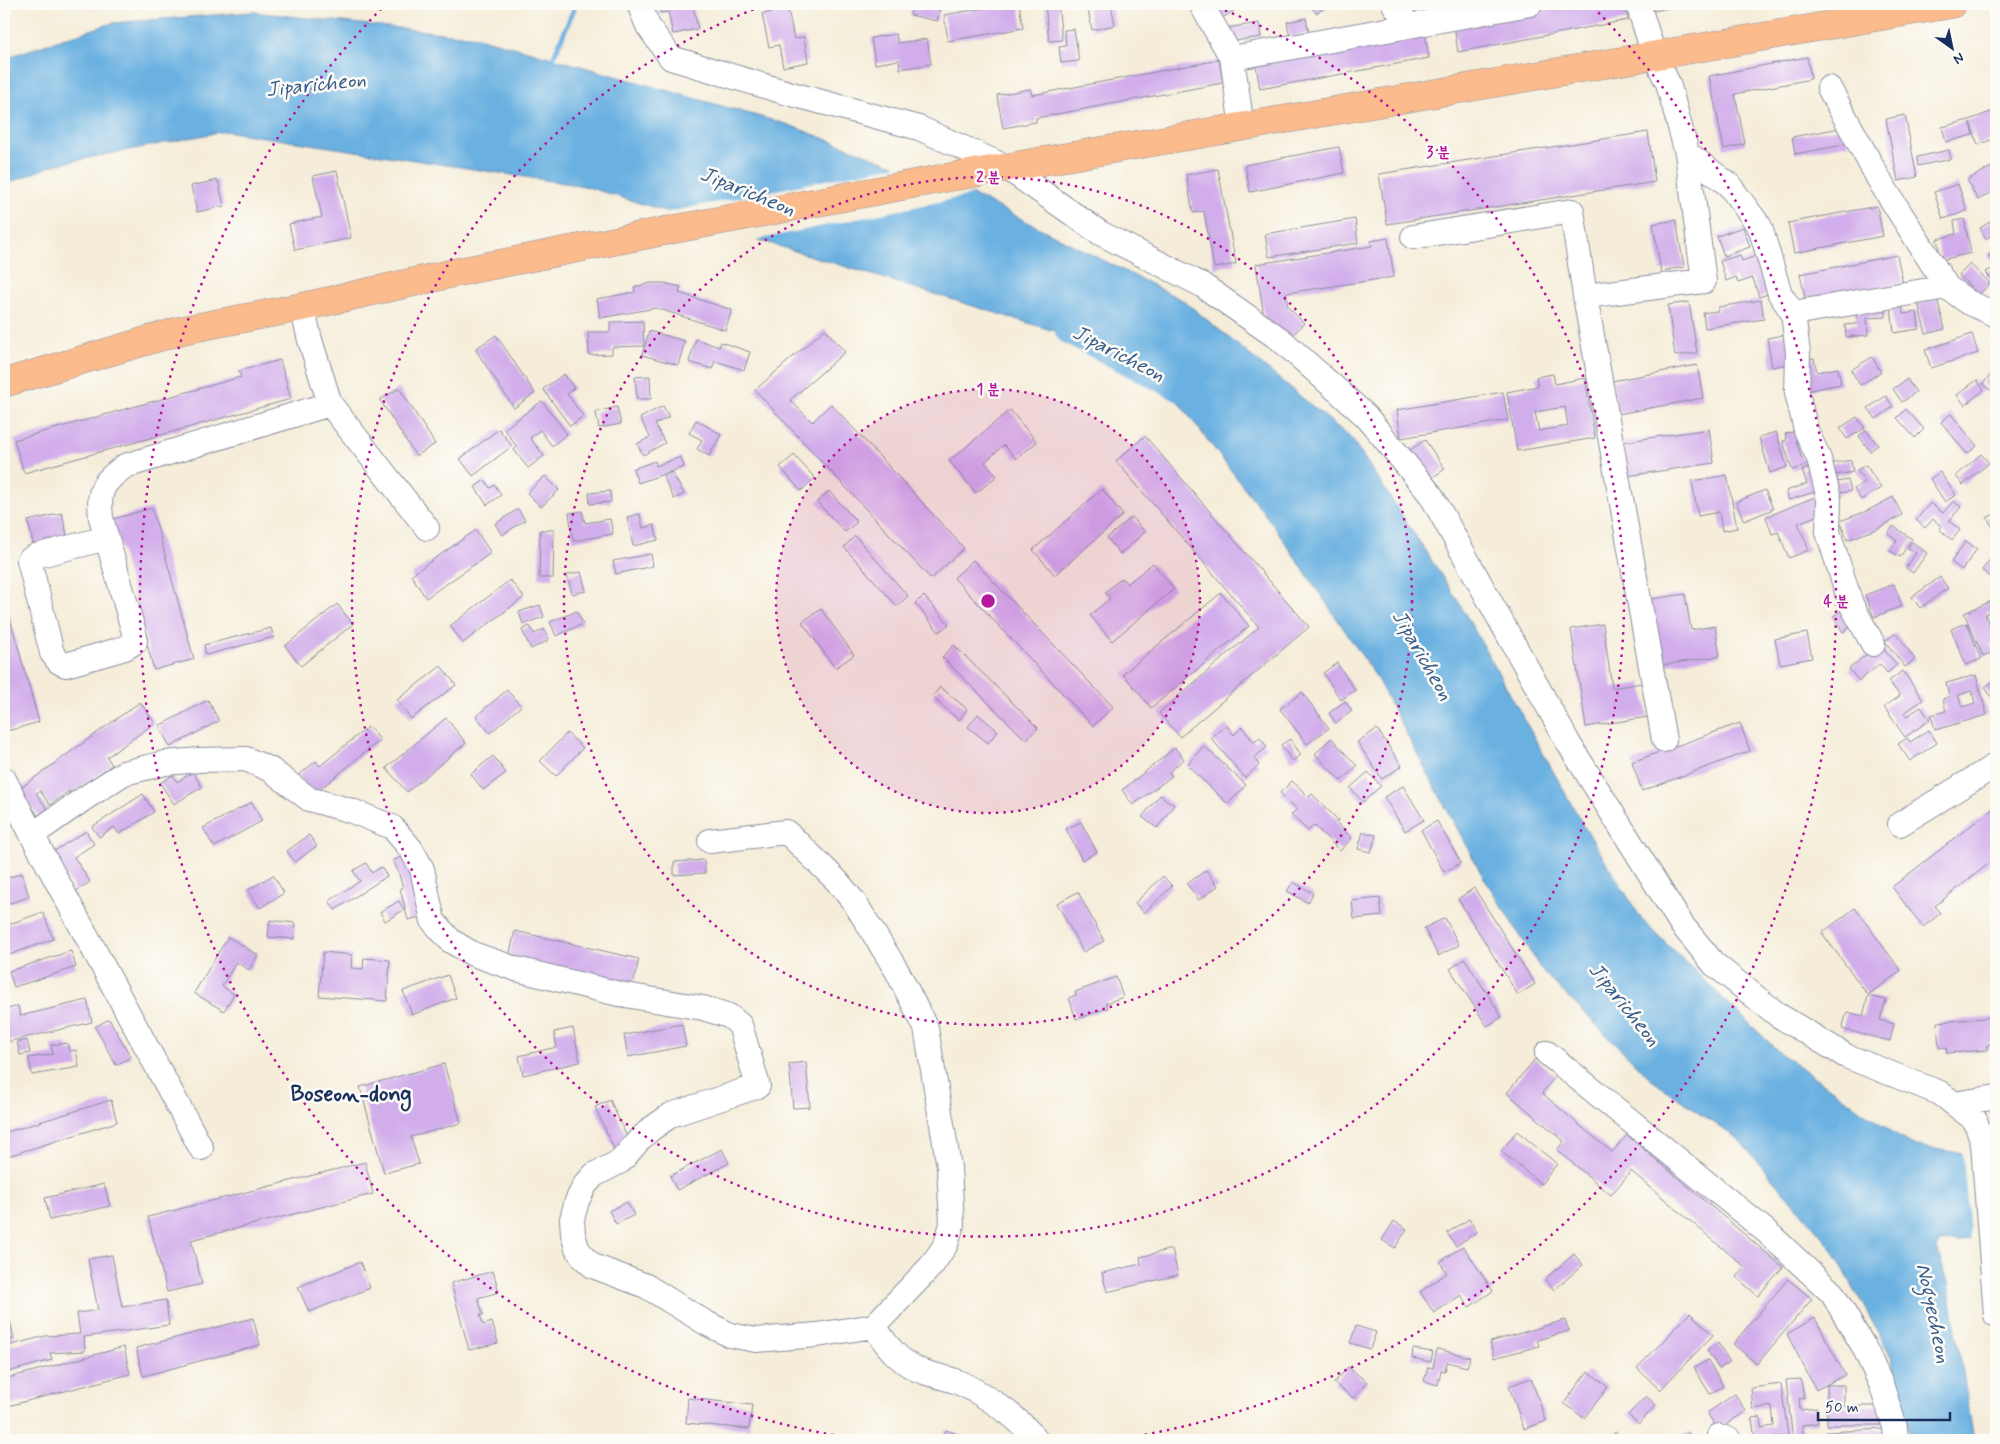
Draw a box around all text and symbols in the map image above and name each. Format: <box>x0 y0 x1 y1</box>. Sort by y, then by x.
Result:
north arrow <box>1928 22 1978 72</box>
text: N <box>1950 48 1967 68</box>
water label: Jiparicheon <box>265 66 367 104</box>
text: 3 분 <box>1427 143 1449 163</box>
water label: Jiparicheon <box>696 160 799 224</box>
text: 2 분 <box>976 168 1000 188</box>
water label: Jiparicheon <box>1068 319 1170 389</box>
text: 1 분 <box>977 380 999 400</box>
centre of rings <box>979 592 997 610</box>
text: 4 분 <box>1824 592 1848 612</box>
water label: Jiparicheon <box>1385 605 1459 706</box>
water label: Jiparicheon <box>1582 957 1667 1052</box>
district label: Boseon-dong <box>290 1081 412 1112</box>
water label: Nogyecheon <box>1907 1261 1957 1366</box>
scale bar <box>1818 1389 1950 1421</box>
text: 50 m <box>1825 1398 1859 1418</box>

